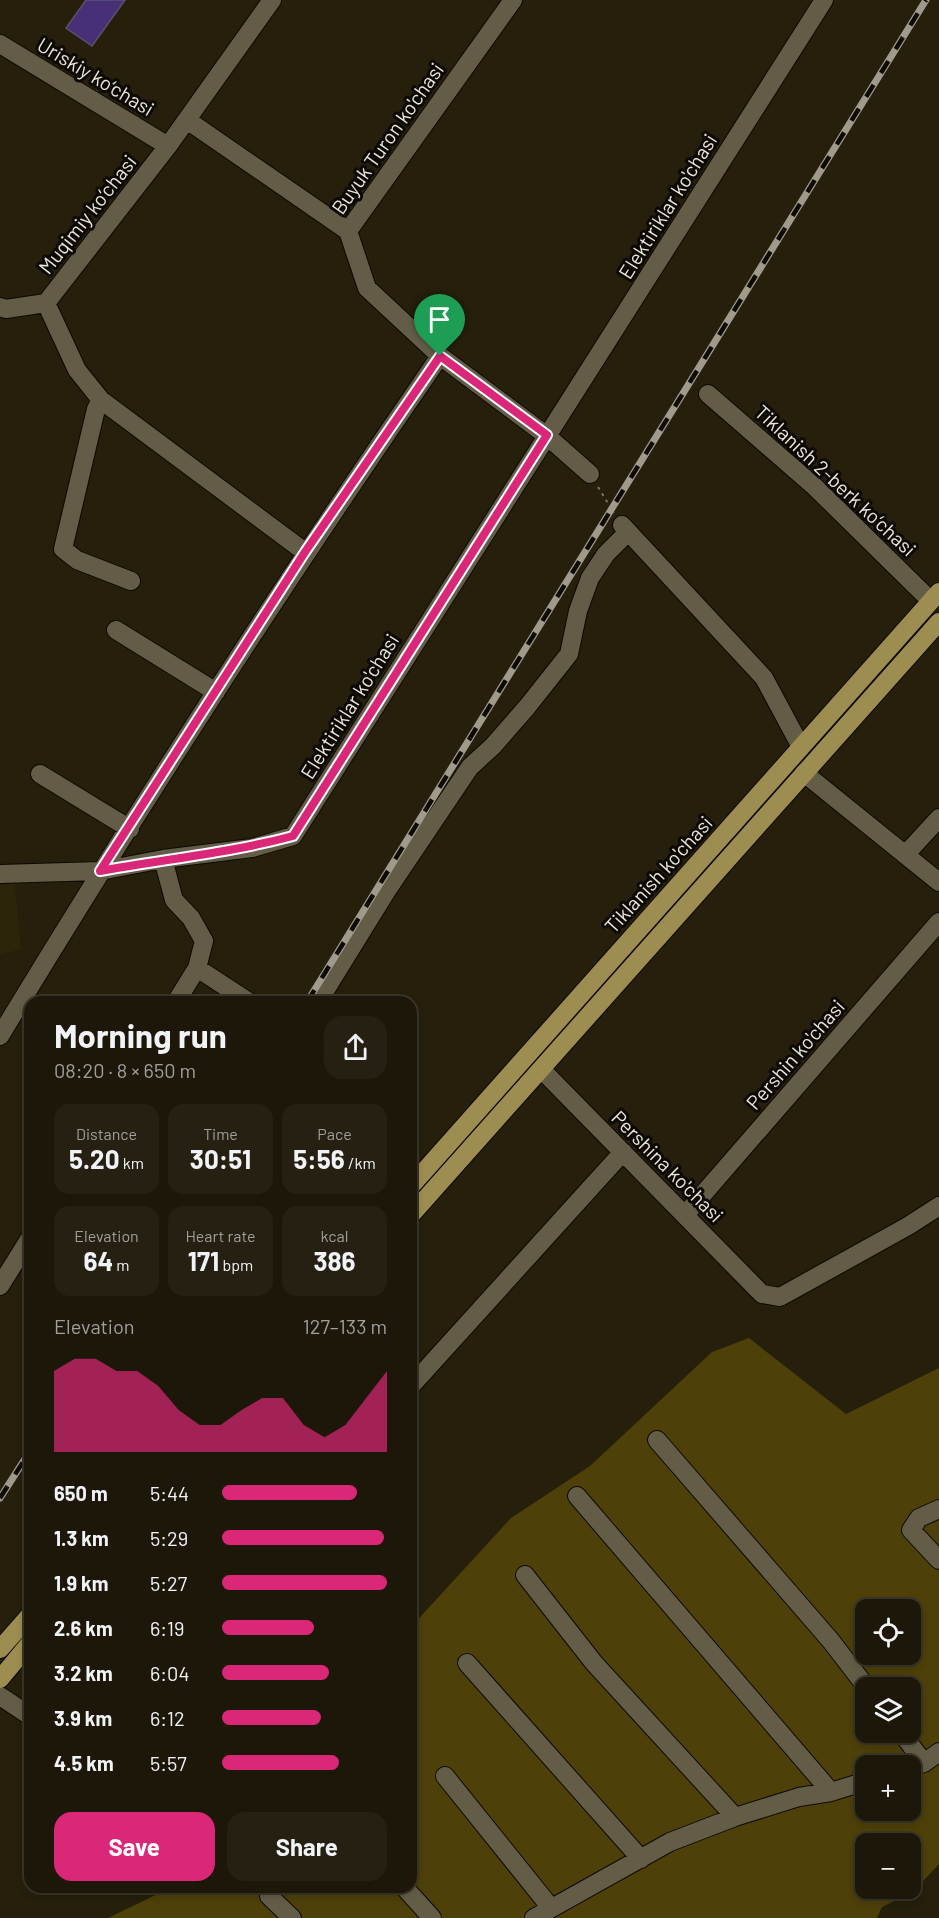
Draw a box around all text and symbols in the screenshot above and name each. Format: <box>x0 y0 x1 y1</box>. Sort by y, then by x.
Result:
street label: Uriskiy ko‘chasi <box>33 32 159 120</box>
street label: Buyuk Turon ko'chasi <box>326 58 448 218</box>
street label: Elektiriklar ko'chasi <box>613 129 721 283</box>
street label: Muqimiy ko‘chasi <box>33 150 141 278</box>
pin <box>414 294 465 356</box>
icon: arrive <box>423 303 456 336</box>
street label: Tiklanish 2-berk ko‘chasi <box>751 399 921 561</box>
street label: Elektiriklar ko'chasi <box>295 629 403 783</box>
street label: Tiklanish ko'chasi <box>599 810 717 938</box>
street label: Pershin ko'chasi <box>741 994 849 1114</box>
text: Morning run <box>54 1015 227 1055</box>
button: share <box>324 1016 387 1079</box>
text: 08:20 · 8 × 650 m <box>54 1058 196 1082</box>
street label: Pershina ko'chasi <box>607 1105 729 1227</box>
text: Distance <box>76 1124 137 1143</box>
text: Time <box>203 1124 238 1143</box>
text: Pace <box>317 1124 352 1143</box>
text: 5.20 <box>69 1143 119 1174</box>
text: 30:51 <box>190 1143 251 1174</box>
text: 5:56 <box>293 1143 345 1174</box>
text: km <box>119 1153 144 1172</box>
text: /km <box>345 1153 376 1172</box>
text: Elevation <box>74 1226 139 1245</box>
text: Heart rate <box>185 1226 256 1245</box>
text: kcal <box>321 1226 348 1245</box>
text: 64 <box>83 1245 113 1276</box>
text: 171 <box>188 1245 219 1276</box>
text: 386 <box>313 1245 356 1276</box>
text: m <box>113 1255 130 1274</box>
text: bpm <box>219 1255 253 1274</box>
text: Elevation <box>54 1314 135 1338</box>
text: 127–133 m <box>303 1314 387 1338</box>
text: 650 m <box>54 1481 108 1505</box>
text: 5:44 <box>150 1481 189 1505</box>
text: 1.3 km <box>54 1526 109 1550</box>
text: 5:29 <box>150 1526 188 1550</box>
text: 1.9 km <box>54 1571 108 1595</box>
text: 5:27 <box>150 1571 187 1595</box>
map controls <box>855 1599 921 1899</box>
button: locate <box>855 1599 921 1665</box>
text: 2.6 km <box>54 1616 113 1640</box>
text: 6:19 <box>150 1616 185 1640</box>
text: 3.2 km <box>54 1661 113 1685</box>
text: 6:04 <box>150 1661 189 1685</box>
button: layers <box>855 1677 921 1743</box>
text: 3.9 km <box>54 1706 112 1730</box>
text: 6:12 <box>150 1706 185 1730</box>
text: 4.5 km <box>54 1751 114 1775</box>
text: 5:57 <box>150 1751 187 1775</box>
button: + <box>855 1755 921 1821</box>
button: Save <box>54 1812 215 1881</box>
button: Share <box>227 1812 387 1881</box>
button: − <box>855 1833 921 1899</box>

